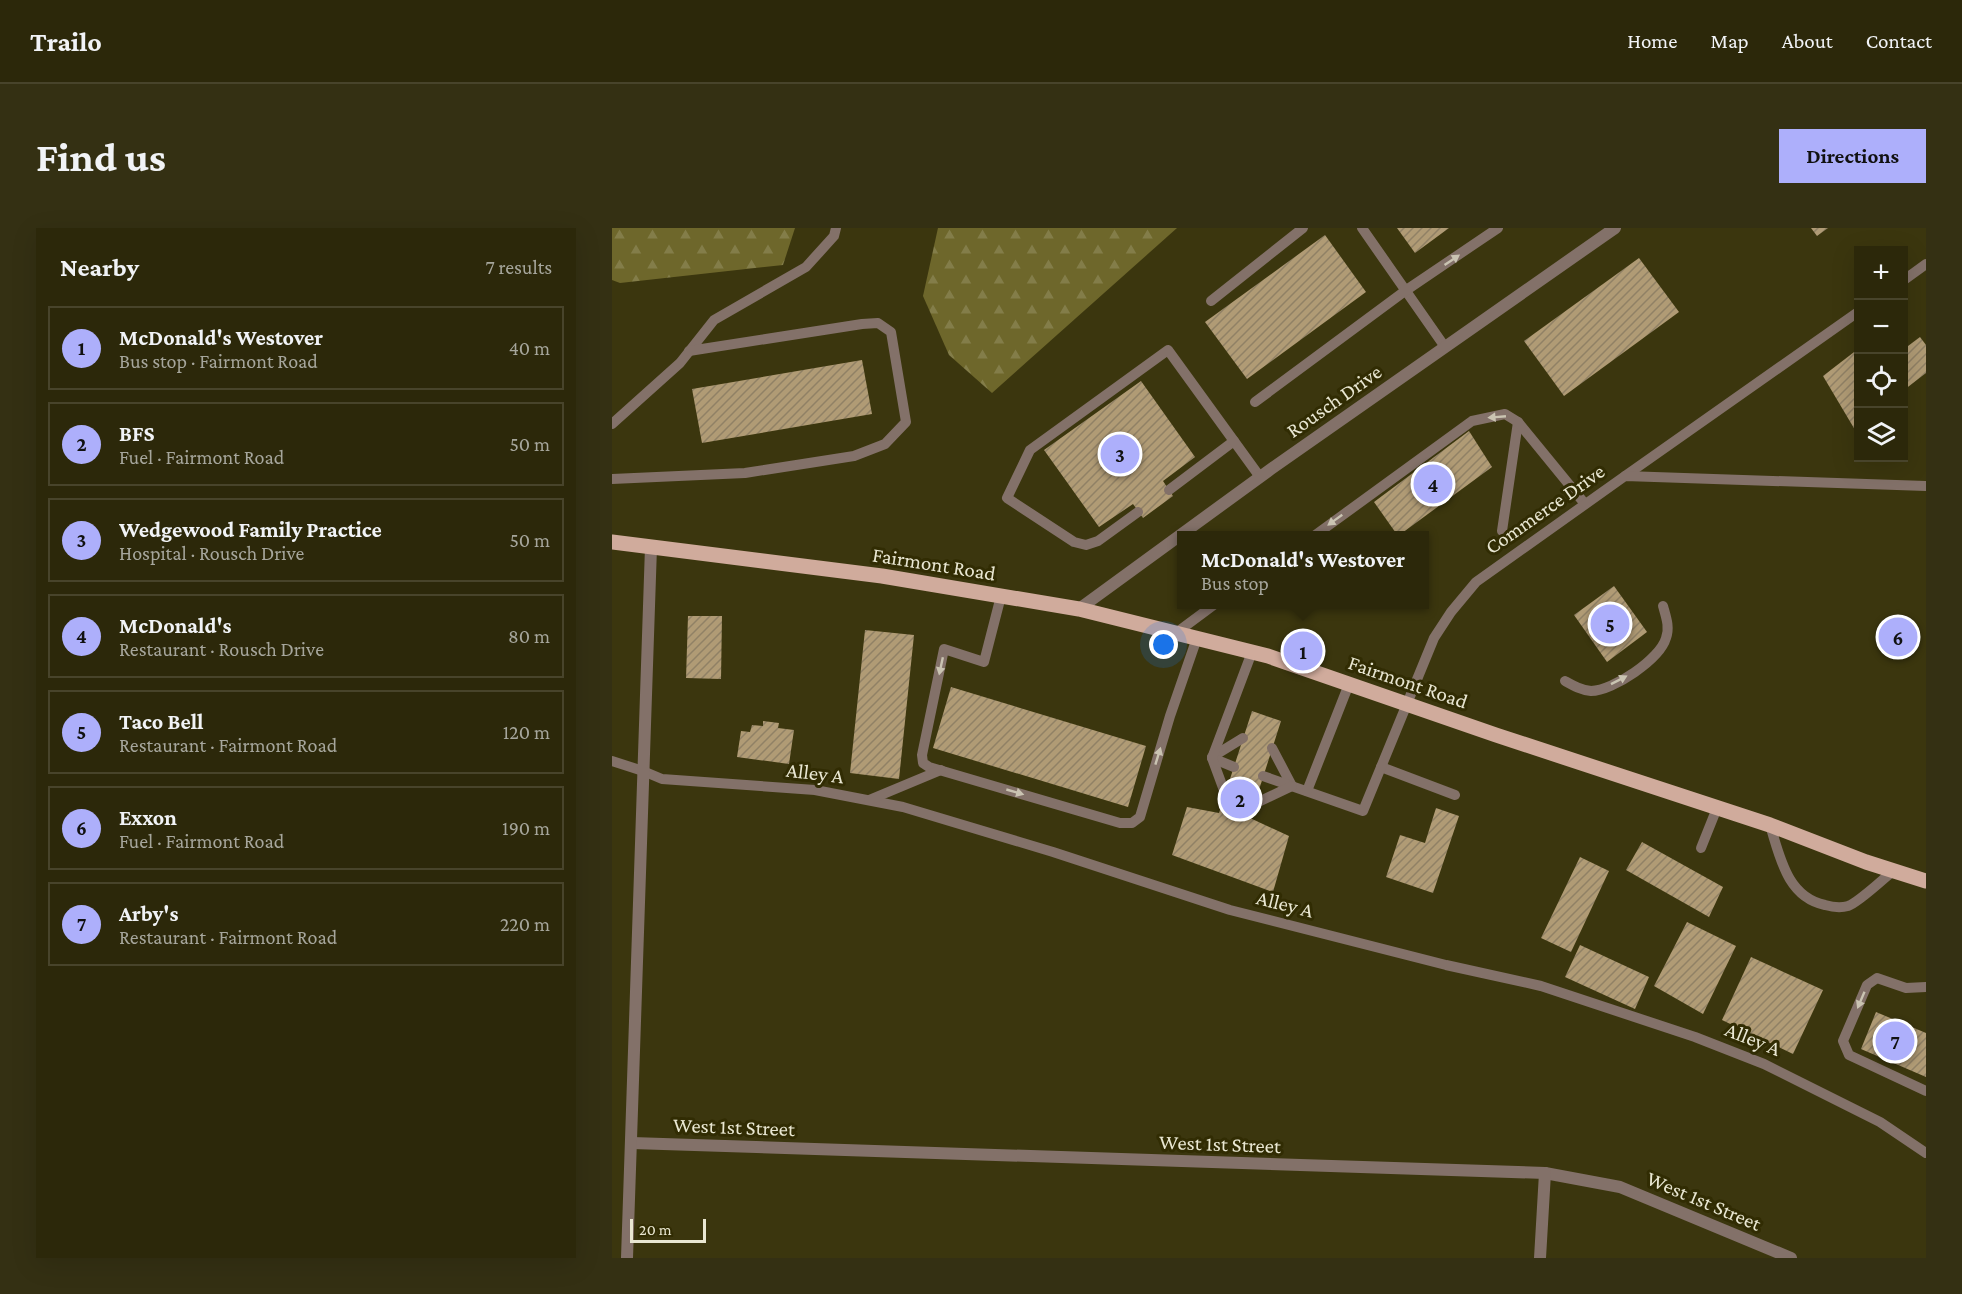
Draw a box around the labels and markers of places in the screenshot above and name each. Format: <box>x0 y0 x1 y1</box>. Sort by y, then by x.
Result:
pin: 3 <box>1100 432 1140 476</box>
pin: 4 <box>1414 462 1452 506</box>
pin: 5 <box>1590 602 1630 646</box>
pin: 6 <box>1878 614 1918 660</box>
pin: 1 <box>1284 628 1322 674</box>
pin: 2 <box>1220 776 1260 822</box>
pin: 7 <box>1876 1018 1914 1064</box>

